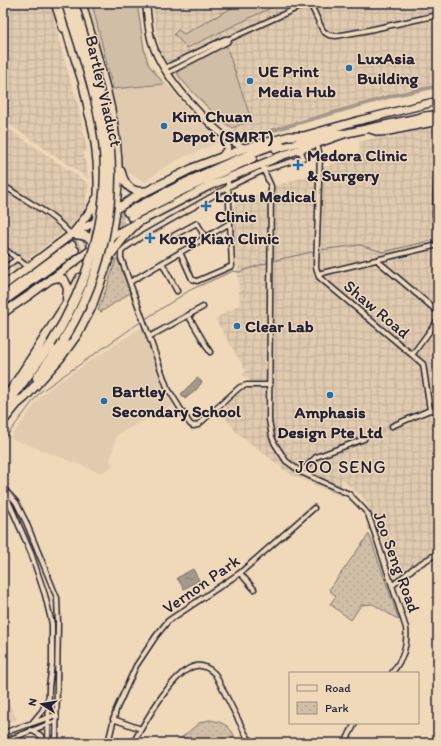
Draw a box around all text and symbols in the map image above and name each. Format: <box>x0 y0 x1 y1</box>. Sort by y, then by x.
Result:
street label: Bartley Viaduct <box>81 33 127 149</box>
place label: LuxAsia Building <box>357 48 419 89</box>
place label: UE Print Media Hub <box>258 61 336 101</box>
marker: LuxAsia Building <box>344 63 354 73</box>
marker: UE Print Media Hub <box>245 76 255 86</box>
place label: Kim Chuan Depot (SMRT) <box>172 106 274 147</box>
marker: Kim Chuan Depot (SMRT) <box>159 121 169 131</box>
place label: Medora Clinic & Surgery <box>307 145 408 186</box>
marker: Medora Clinic & Surgery <box>292 159 304 171</box>
place label: Lotus Medical Clinic <box>215 186 316 226</box>
marker: Lotus Medical Clinic <box>200 200 212 212</box>
place label: Kong Kian Clinic <box>159 228 279 249</box>
marker: Kong Kian Clinic <box>144 232 156 244</box>
street label: Shaw Road <box>340 276 415 343</box>
place label: Clear Lab <box>245 316 314 336</box>
marker: Clear Lab <box>232 321 242 331</box>
place label: Bartley Secondary School <box>112 381 241 422</box>
marker: Amphasis Design Pte Ltd <box>325 390 335 400</box>
marker: Bartley Secondary School <box>99 396 109 406</box>
place label: Amphasis Design Pte Ltd <box>277 402 384 443</box>
district label: JOO SENG <box>295 456 387 478</box>
street label: Joo Seng Road <box>370 509 425 616</box>
street label: Vernon Park <box>159 550 244 618</box>
legend <box>289 672 419 724</box>
text: Road <box>325 681 351 695</box>
north arrow <box>22 684 62 724</box>
text: N <box>26 697 40 707</box>
text: Park <box>325 701 349 715</box>

